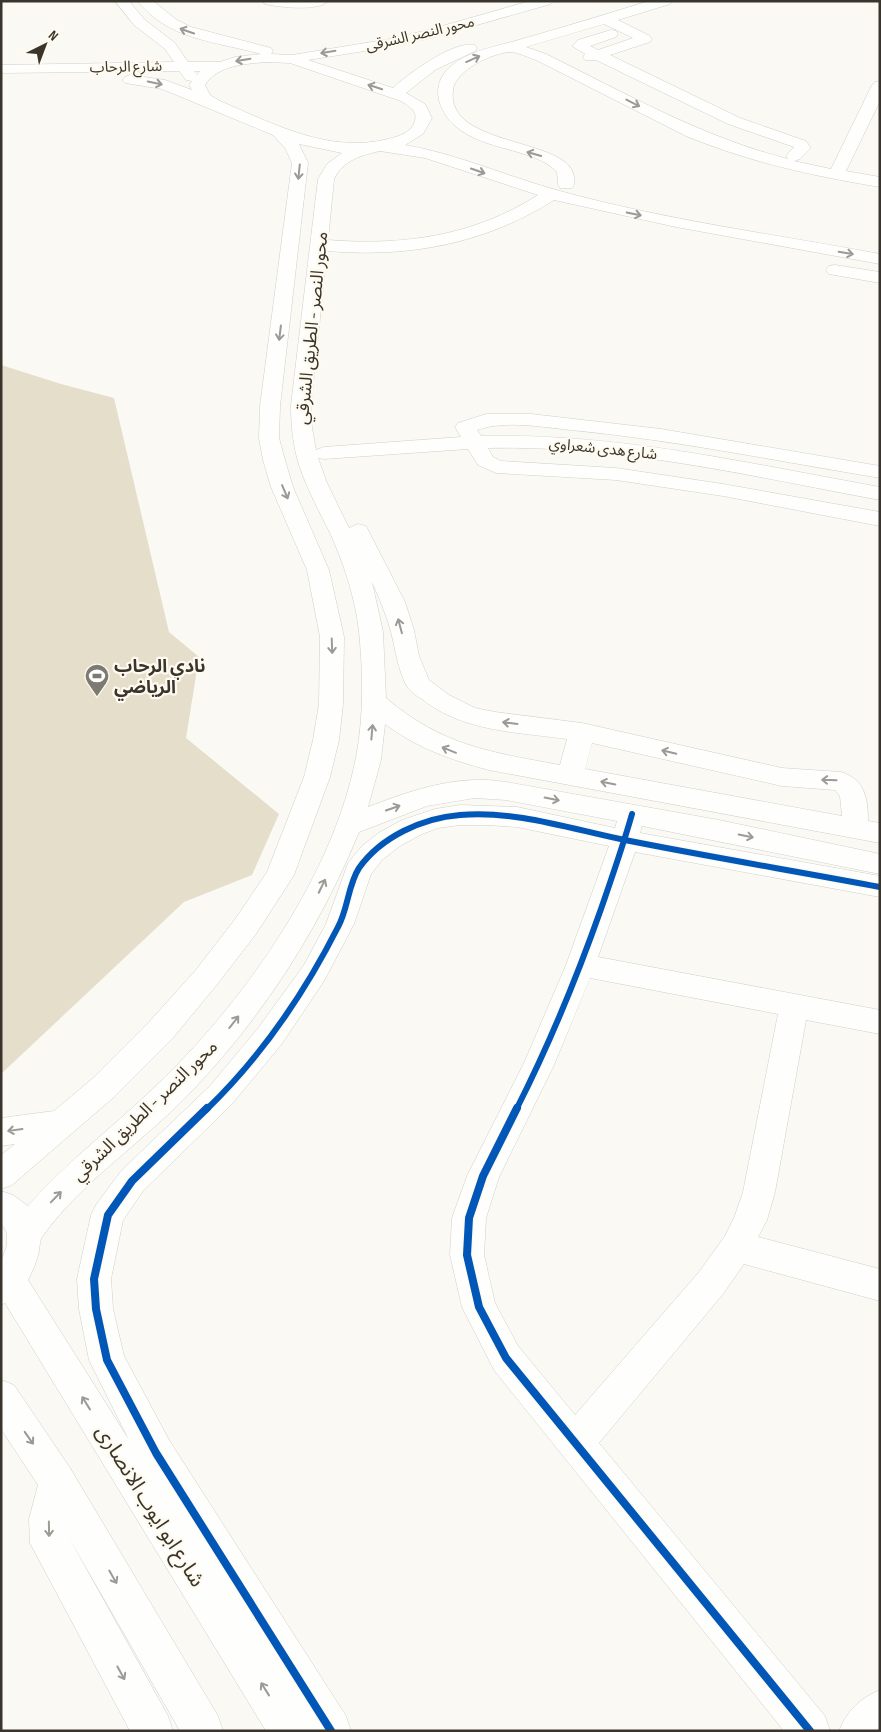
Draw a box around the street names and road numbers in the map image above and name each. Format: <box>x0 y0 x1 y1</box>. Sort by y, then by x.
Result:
street label: محور النصر الشرقى <box>364 12 476 56</box>
street label: شارع الرحاب <box>90 57 163 79</box>
street label: محور النصر - الطريق الشرقي <box>291 231 335 426</box>
street label: شارع هدى شعراوي <box>548 434 658 466</box>
street label: محور النصر - الطريق الشرقي <box>68 1036 224 1187</box>
street label: شارع ابو ايوب الانصارى <box>88 1420 210 1593</box>

